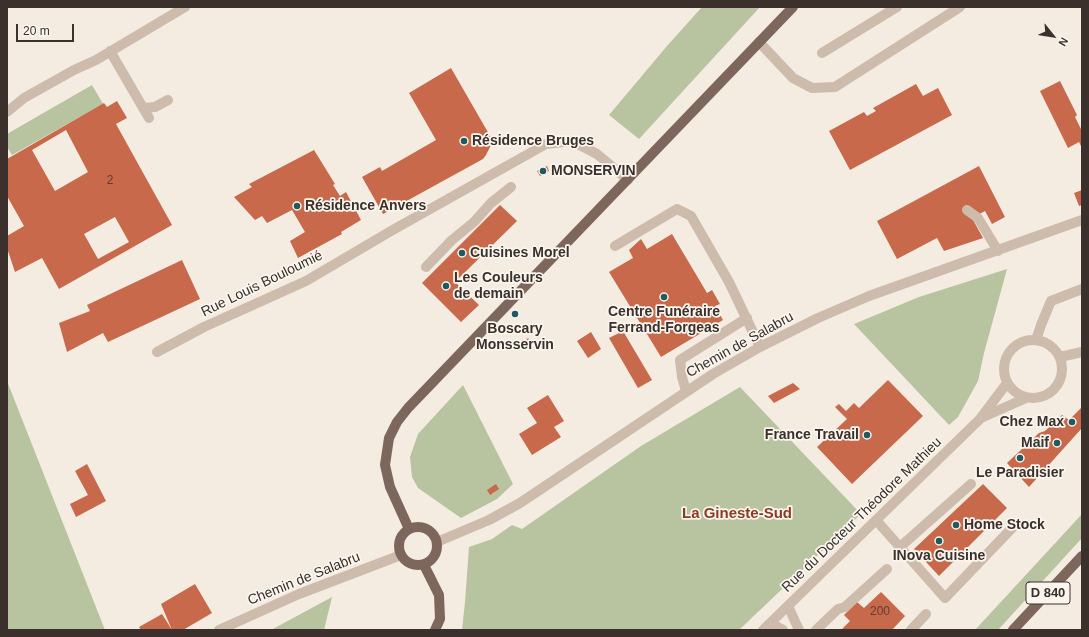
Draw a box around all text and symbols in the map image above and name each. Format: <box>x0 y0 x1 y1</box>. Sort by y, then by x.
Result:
scale bar <box>18 16 76 42</box>
north arrow <box>1033 16 1073 56</box>
text: 20 m <box>23 24 50 38</box>
text: N <box>1056 36 1071 48</box>
place label: Résidence Bruges <box>472 133 594 149</box>
marker: Résidence Bruges <box>459 136 469 146</box>
place label: MONSERVIN <box>551 163 636 179</box>
marker: MONSERVIN <box>538 166 548 176</box>
house number: 2 <box>107 174 113 188</box>
place label: Résidence Anvers <box>305 198 426 214</box>
marker: Résidence Anvers <box>292 201 302 211</box>
place label: Cuisines Morel <box>470 245 570 261</box>
street label: Rue Louis Bouloumié <box>199 247 325 321</box>
marker: Cuisines Morel <box>457 248 467 258</box>
place label: Les Couleurs de demain <box>454 270 543 302</box>
marker: Les Couleurs de demain <box>441 281 451 291</box>
marker: Centre Funéraire Ferrand-Forgeas <box>659 292 669 302</box>
place label: Centre Funéraire Ferrand-Forgeas <box>608 304 720 336</box>
marker: Boscary Monsservin <box>510 309 520 319</box>
street label: Chemin de Salabru <box>684 309 796 381</box>
place label: Boscary Monsservin <box>476 321 554 354</box>
place label: Chez Max <box>999 414 1064 430</box>
marker: Chez Max <box>1067 417 1077 427</box>
place label: France Travail <box>765 427 859 443</box>
marker: France Travail <box>862 430 872 440</box>
street label: Rue du Docteur Théodore Mathieu <box>779 434 945 596</box>
place label: Maif <box>1021 435 1049 451</box>
marker: Maif <box>1052 438 1062 448</box>
marker: Le Paradisier <box>1015 453 1025 463</box>
place label: Le Paradisier <box>976 465 1064 481</box>
district label: La Gineste-Sud <box>682 505 792 523</box>
place label: Home Stock <box>964 517 1045 533</box>
marker: Home Stock <box>951 520 961 530</box>
marker: INova Cuisine <box>934 536 944 546</box>
place label: INova Cuisine <box>893 548 985 564</box>
street label: Chemin de Salabru <box>245 549 363 609</box>
road number: D 840 <box>1026 582 1070 604</box>
house number: 200 <box>870 605 890 619</box>

